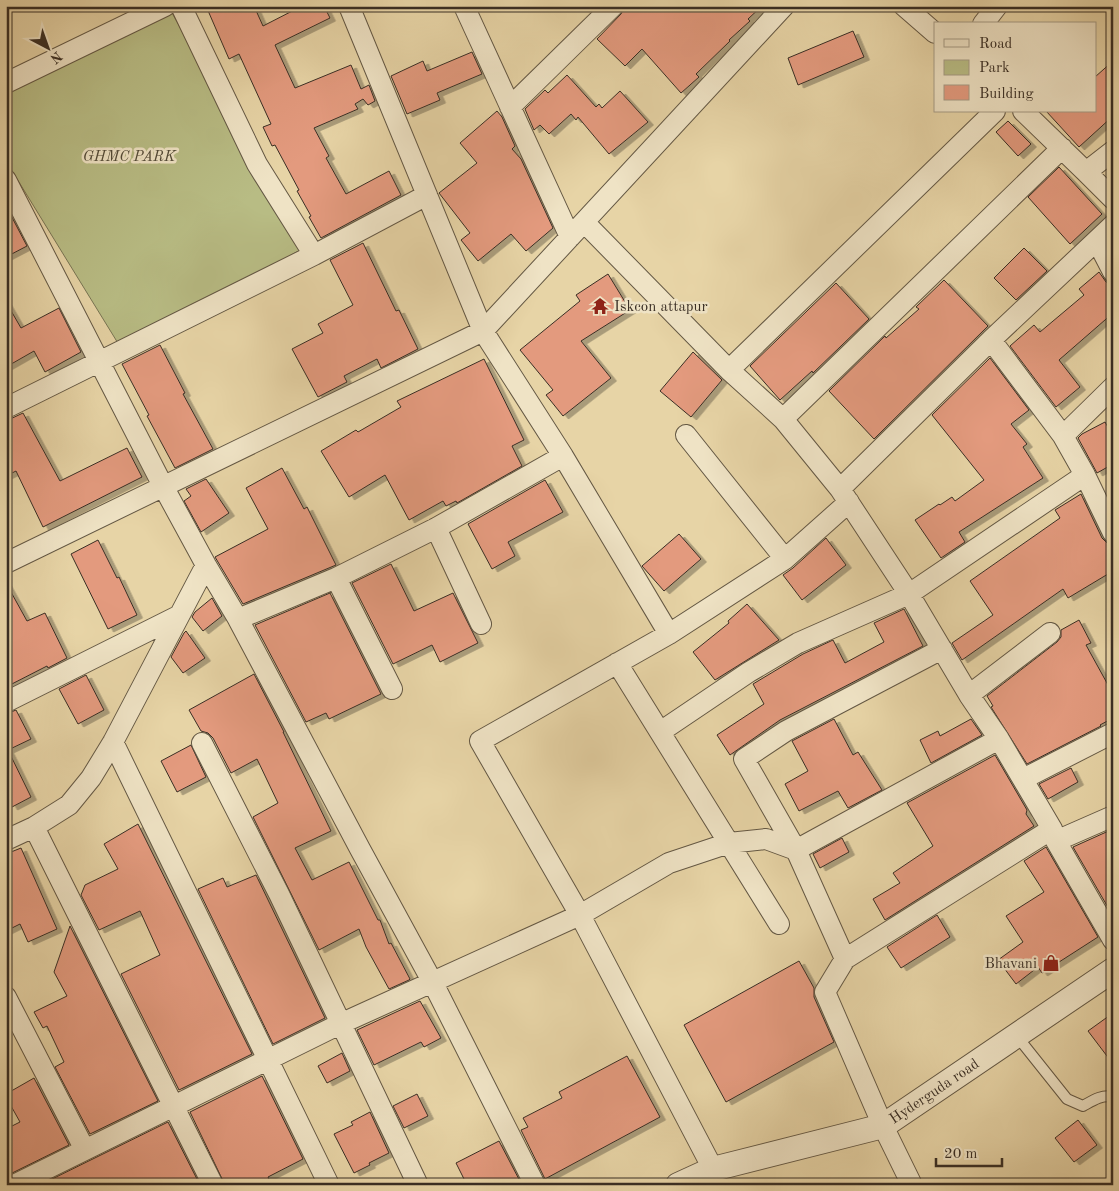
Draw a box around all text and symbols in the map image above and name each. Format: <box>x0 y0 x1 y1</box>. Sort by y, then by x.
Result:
north arrow <box>22 22 72 72</box>
legend <box>934 22 1096 112</box>
text: Road <box>979 37 1013 52</box>
text: N <box>47 48 65 66</box>
text: Park <box>979 61 1010 76</box>
text: Building <box>979 87 1034 102</box>
park label: GHMC PARK <box>83 150 177 165</box>
temple icon: Iskcon attapur <box>590 296 610 316</box>
place label: Iskcon attapur <box>614 300 708 315</box>
shop icon: Bhavani <box>1041 953 1061 973</box>
place label: Bhavani <box>985 957 1037 972</box>
street label: Hyderguda road <box>887 1057 982 1128</box>
scale bar <box>936 1136 1003 1168</box>
text: 20 m <box>944 1147 978 1162</box>

